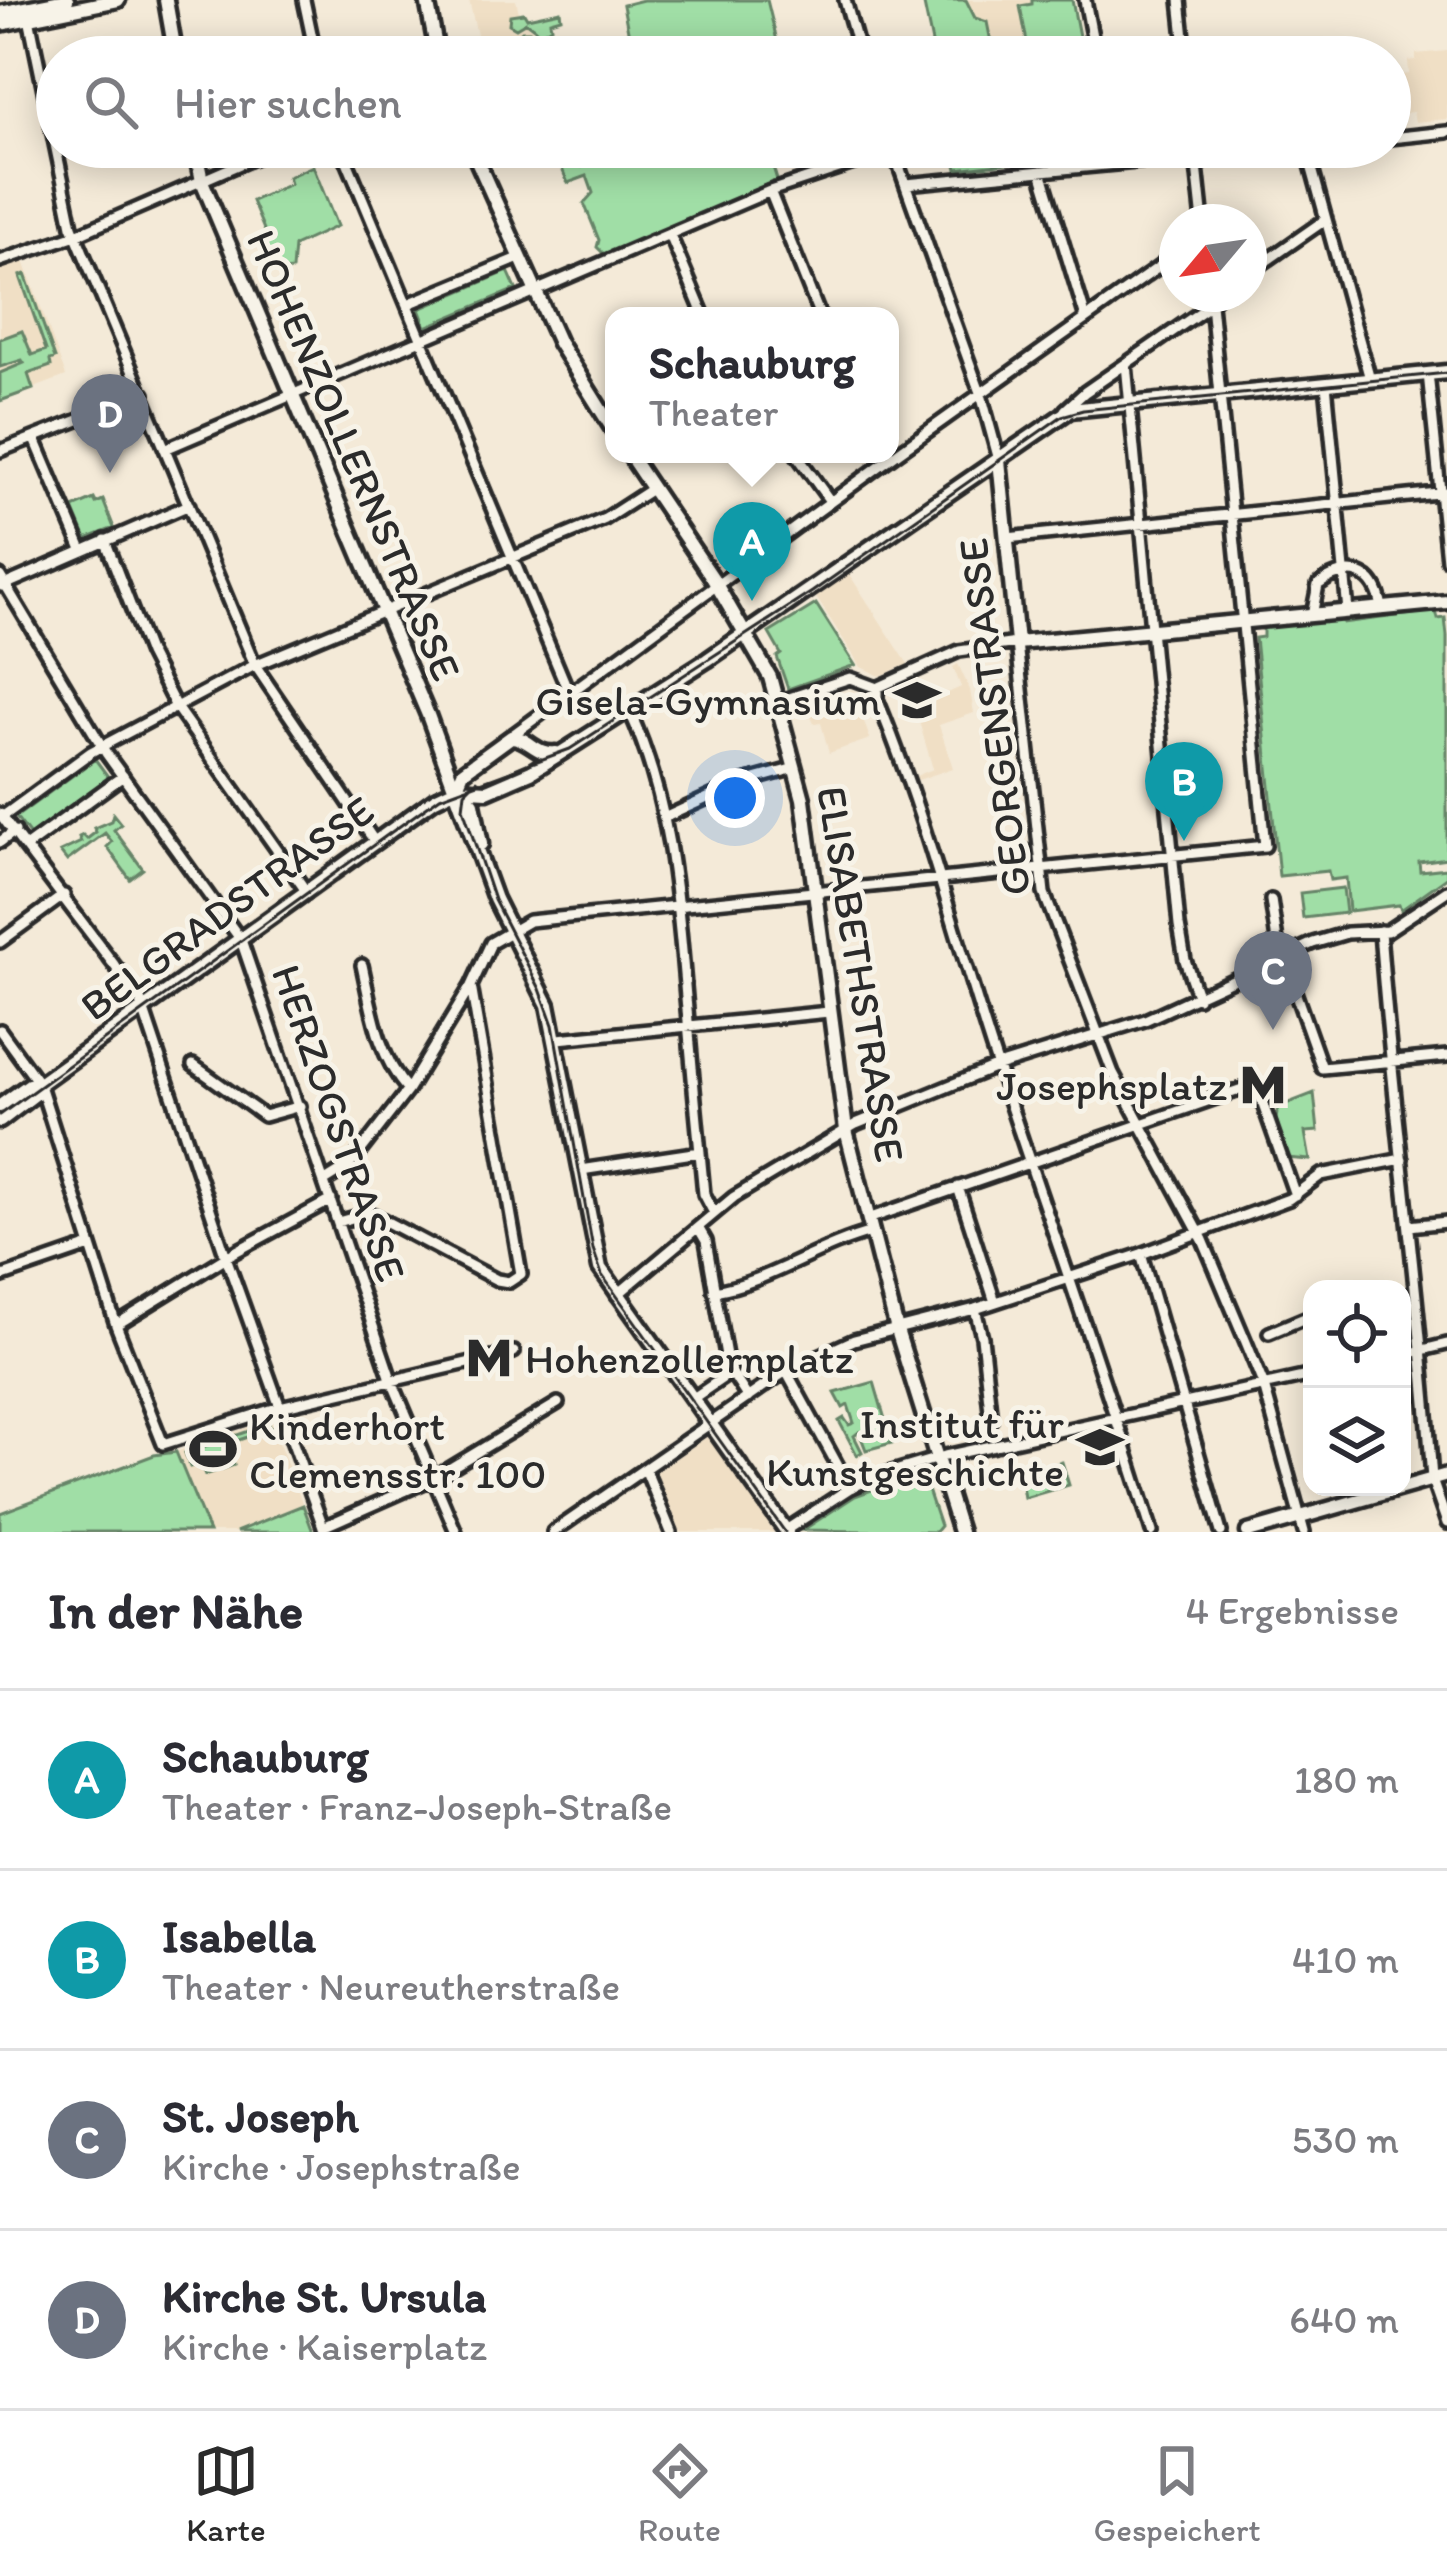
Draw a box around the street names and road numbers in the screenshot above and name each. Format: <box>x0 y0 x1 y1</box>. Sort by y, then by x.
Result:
street label: HOHENZOLLERNSTRASSE <box>236 222 472 688</box>
street label: GEORGENSTRASSE <box>947 536 1041 898</box>
street label: ELISABETHSTRASSE <box>806 783 916 1165</box>
street label: BELGRADSTRASSE <box>71 785 383 1031</box>
street label: HERZOGSTRASSE <box>261 958 417 1288</box>

